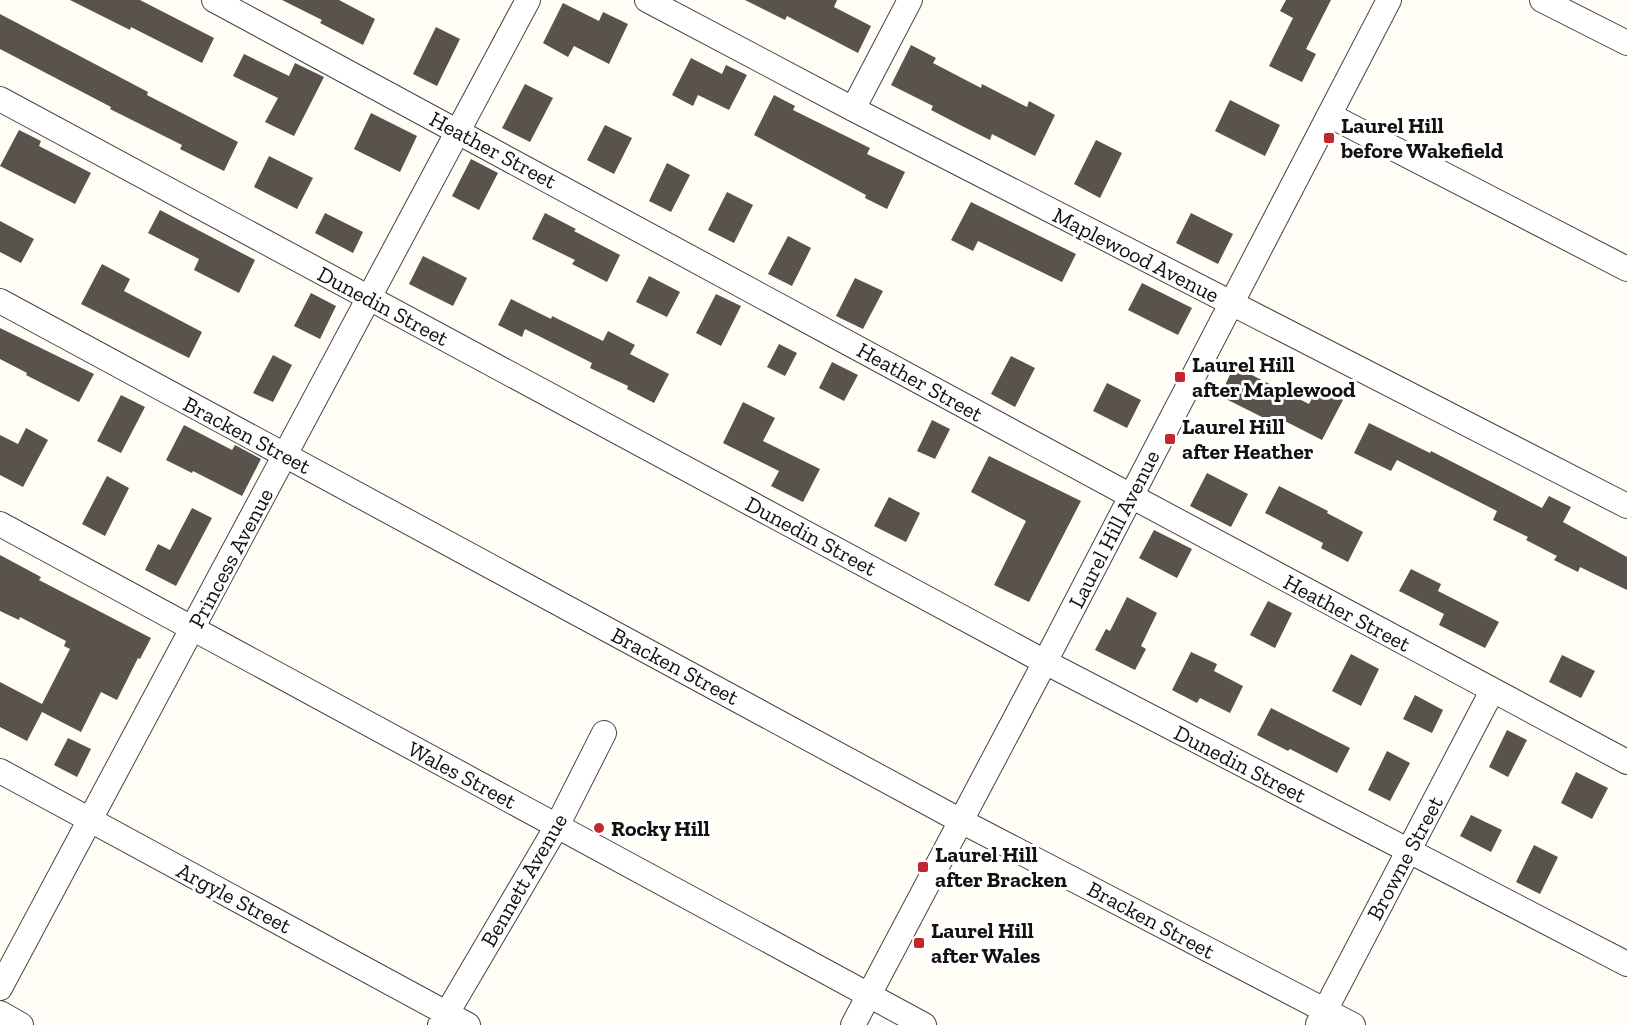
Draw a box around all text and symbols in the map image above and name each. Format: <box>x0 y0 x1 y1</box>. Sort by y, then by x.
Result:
street label: Heather Street <box>425 105 562 195</box>
place label: Laurel Hill before Wakefield <box>1340 112 1504 164</box>
marker: Laurel Hill before Wakefield <box>1322 131 1336 145</box>
street label: Maplewood Avenue <box>1048 201 1224 309</box>
street label: Dunedin Street <box>313 260 454 352</box>
street label: Heather Street <box>852 336 988 428</box>
place label: Laurel Hill after Maplewood <box>1192 351 1356 403</box>
marker: Laurel Hill after Maplewood <box>1173 370 1187 384</box>
street label: Bracken Street <box>179 390 316 480</box>
place label: Laurel Hill after Heather <box>1182 413 1314 465</box>
marker: Laurel Hill after Heather <box>1163 432 1177 446</box>
street label: Laurel Hill Avenue <box>1062 445 1166 613</box>
street label: Princess Avenue <box>183 483 279 633</box>
street label: Dunedin Street <box>741 490 882 582</box>
street label: Heather Street <box>1279 568 1416 658</box>
street label: Bracken Street <box>607 621 744 711</box>
street label: Dunedin Street <box>1169 719 1311 809</box>
street label: Wales Street <box>403 735 522 815</box>
street label: Browne Street <box>1361 791 1449 925</box>
street label: Bennett Avenue <box>475 808 573 952</box>
place label: Rocky Hill <box>611 815 710 842</box>
marker: Rocky Hill <box>592 821 606 835</box>
place label: Laurel Hill after Bracken <box>935 841 1067 893</box>
street label: Argyle Street <box>172 857 297 940</box>
marker: Laurel Hill after Bracken <box>916 860 930 874</box>
street label: Bracken Street <box>1083 875 1220 965</box>
place label: Laurel Hill after Wales <box>931 917 1040 969</box>
marker: Laurel Hill after Wales <box>912 936 926 950</box>

